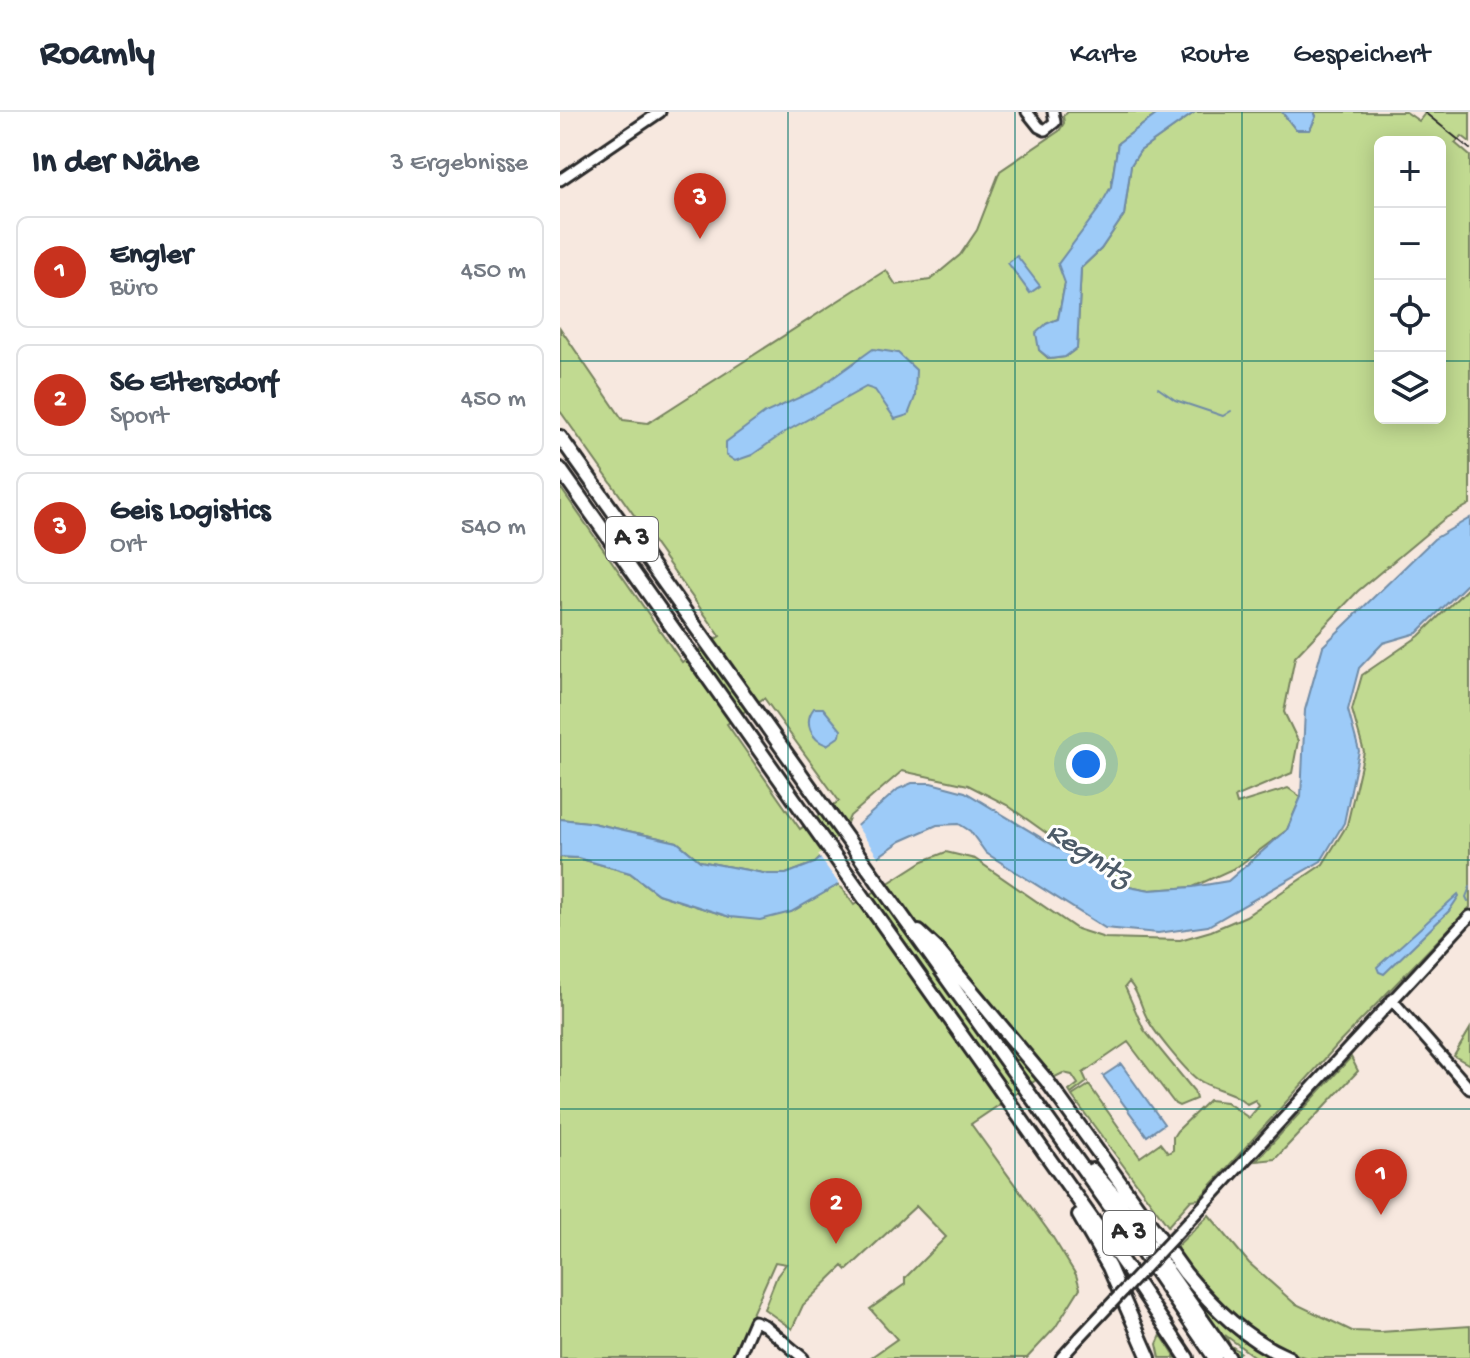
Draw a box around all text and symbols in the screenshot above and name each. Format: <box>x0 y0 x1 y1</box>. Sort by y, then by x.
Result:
text: Roamly <box>40 33 155 77</box>
text: Karte <box>1070 39 1137 72</box>
text: Route <box>1181 39 1249 72</box>
text: Gespeichert <box>1293 39 1430 72</box>
map controls <box>1374 136 1446 424</box>
button: + <box>1374 136 1446 208</box>
text: In der Nähe <box>32 144 199 184</box>
text: 3 Ergebnisse <box>390 149 528 180</box>
pin: 3 <box>674 173 726 239</box>
button: − <box>1374 208 1446 280</box>
text: Engler <box>110 239 193 274</box>
text: 1 <box>55 257 65 288</box>
text: 450 m <box>461 257 526 288</box>
text: Büro <box>110 274 158 305</box>
button: locate <box>1374 280 1446 352</box>
button: layers <box>1374 352 1446 424</box>
text: SG Eltersdorf <box>110 367 278 402</box>
text: 2 <box>54 385 66 416</box>
text: 450 m <box>461 385 526 416</box>
text: Sport <box>110 402 168 433</box>
text: Geis Logistics <box>110 495 270 530</box>
text: 3 <box>53 513 67 544</box>
text: 540 m <box>461 513 526 544</box>
road number: A 3 <box>606 517 658 561</box>
text: Ort <box>110 530 145 561</box>
your location <box>1066 744 1106 784</box>
water label: Regnitz <box>1039 816 1139 897</box>
pin: 1 <box>1355 1149 1407 1215</box>
pin: 2 <box>810 1178 862 1244</box>
road number: A 3 <box>1103 1211 1155 1255</box>

